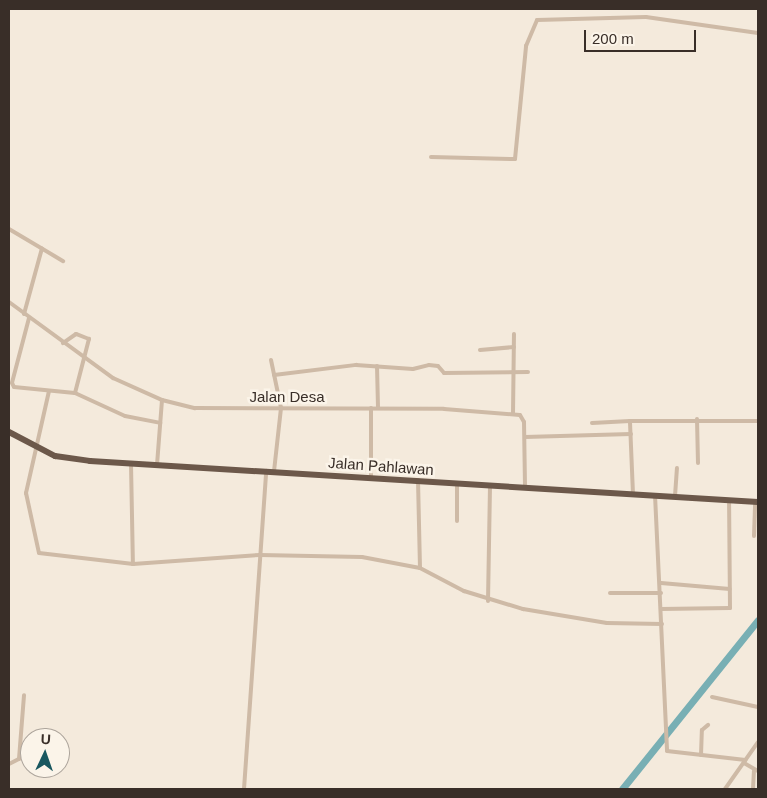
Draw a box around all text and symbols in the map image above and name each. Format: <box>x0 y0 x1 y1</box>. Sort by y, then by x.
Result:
scale bar <box>587 20 700 52</box>
text: 200 m <box>592 30 634 47</box>
street label: Jalan Desa <box>249 388 325 406</box>
street label: Jalan Pahlawan <box>328 453 434 479</box>
north arrow <box>20 728 70 778</box>
text: U <box>40 731 51 747</box>

